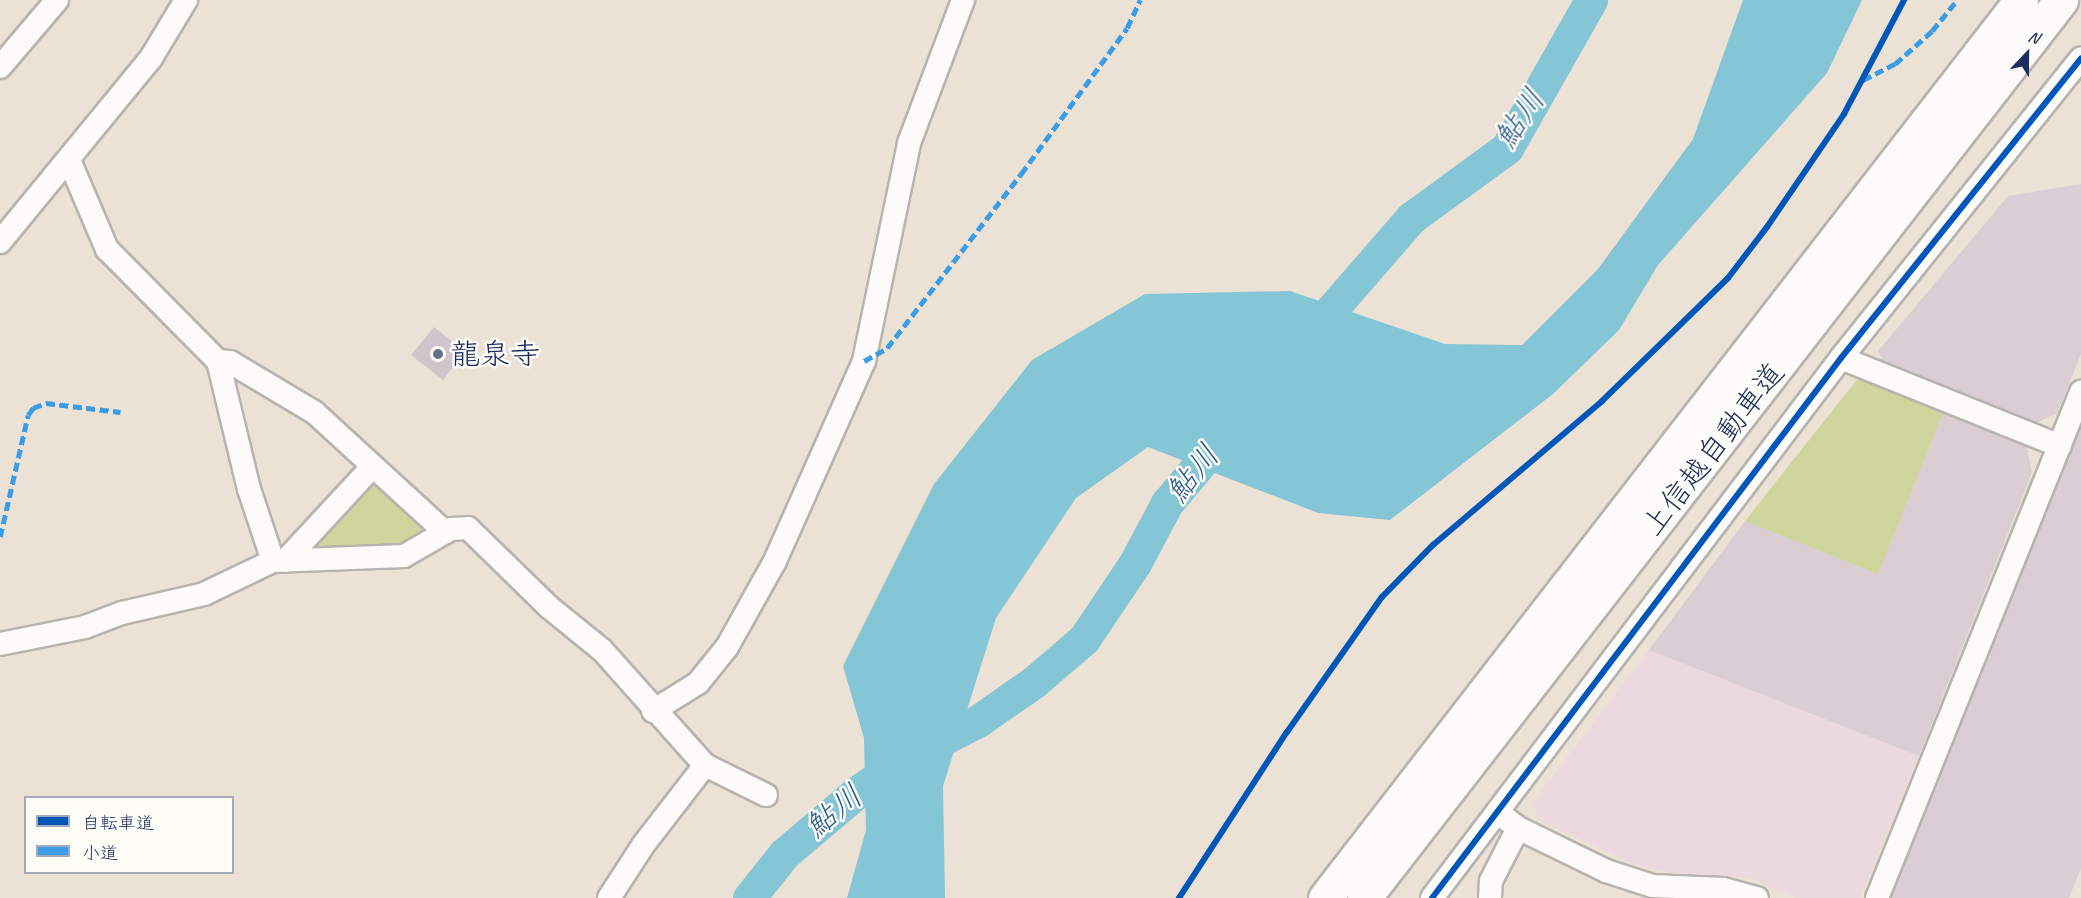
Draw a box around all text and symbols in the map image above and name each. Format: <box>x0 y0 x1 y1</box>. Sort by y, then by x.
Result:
north arrow <box>1997 24 2057 84</box>
text: N <box>2025 26 2042 48</box>
water label: 鮎川 <box>1486 82 1554 156</box>
place label: 龍泉寺 <box>450 336 540 372</box>
marker: 龍泉寺 <box>431 347 445 361</box>
street label: 上信越自動車道 <box>1634 355 1792 543</box>
water label: 鮎川 <box>1158 437 1228 511</box>
water label: 鮎川 <box>797 777 871 847</box>
legend <box>24 796 234 874</box>
text: 自転車道 <box>82 812 154 834</box>
text: 小道 <box>82 842 118 864</box>

